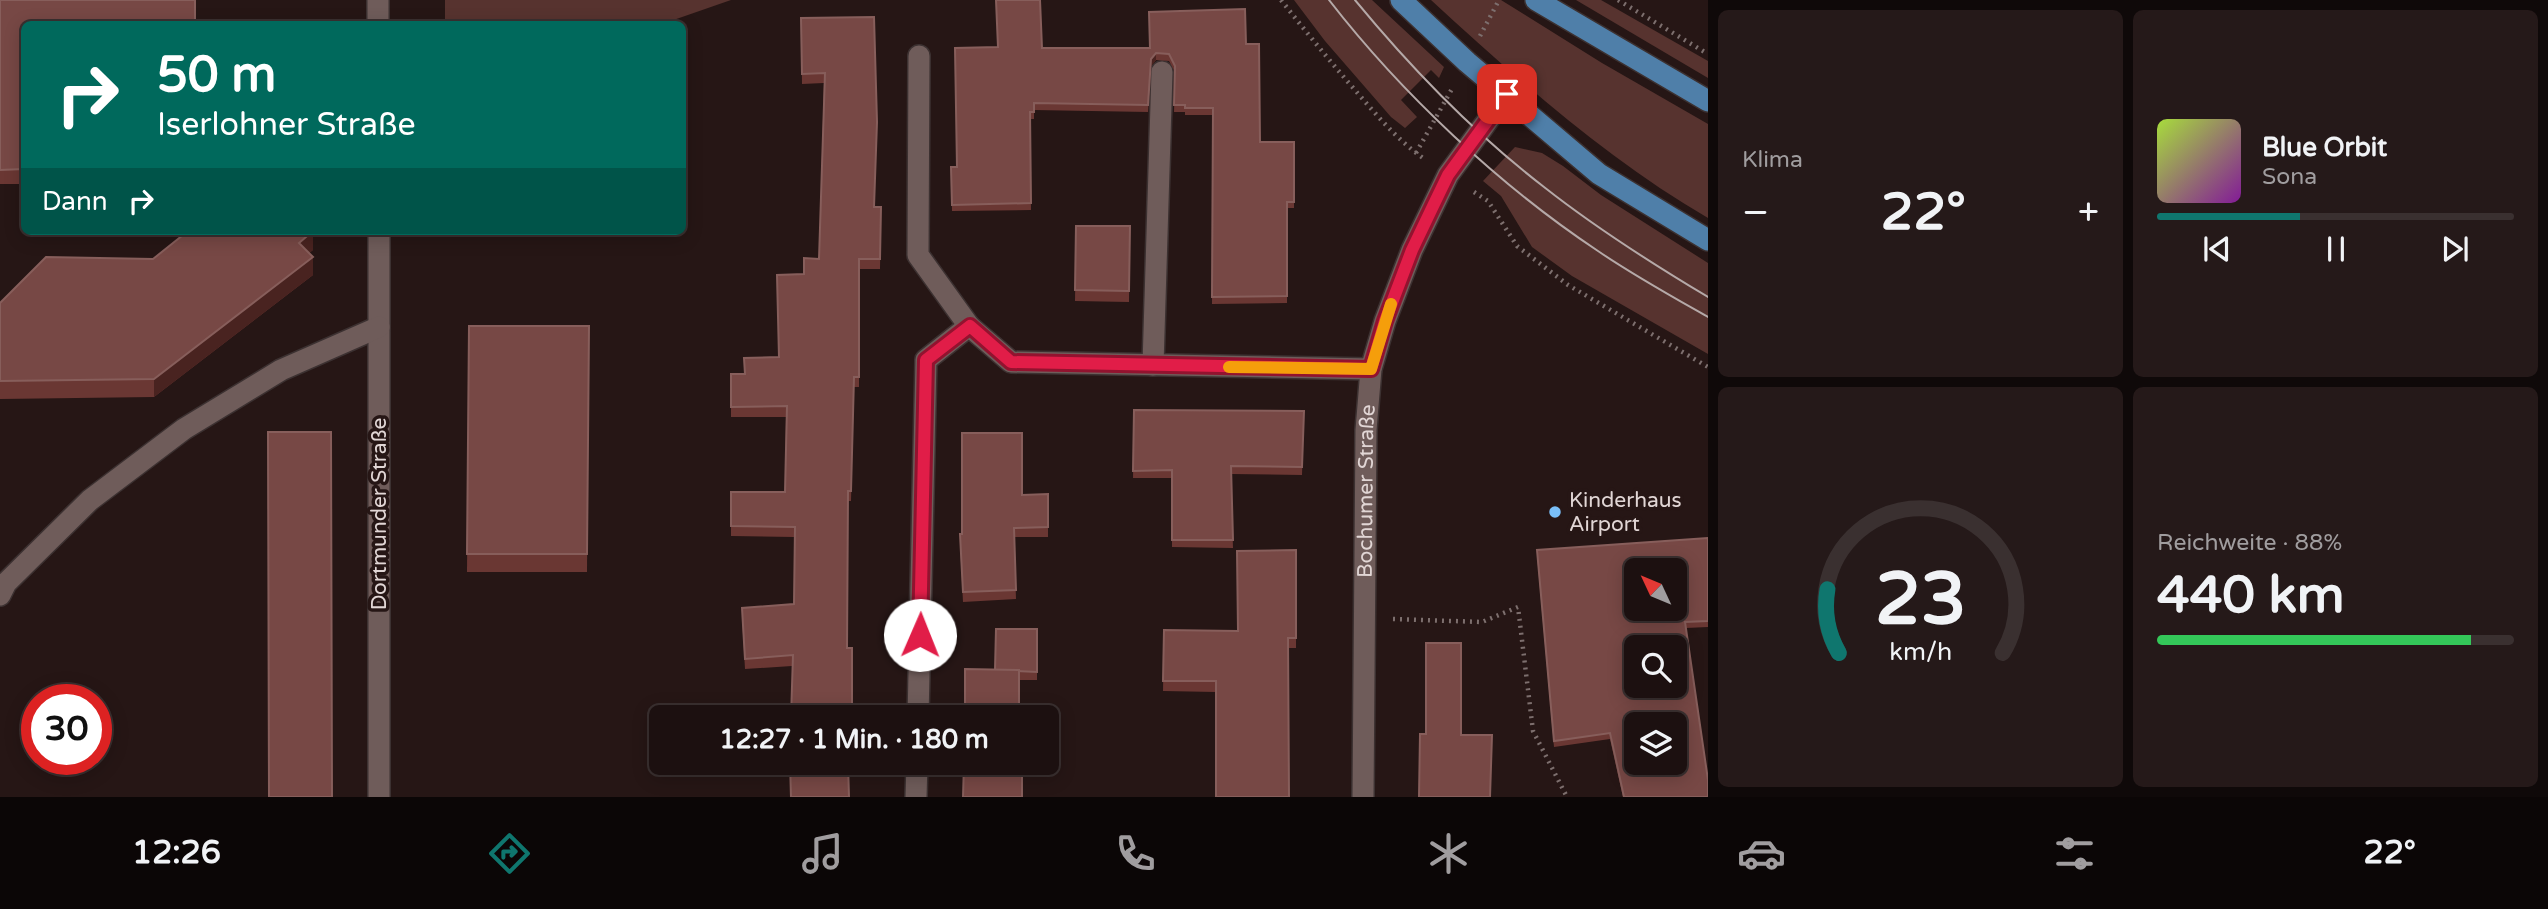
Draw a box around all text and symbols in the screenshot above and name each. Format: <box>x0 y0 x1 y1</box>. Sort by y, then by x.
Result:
text: 50 m <box>157 46 276 105</box>
icon: right <box>42 49 133 140</box>
pin <box>1477 64 1537 124</box>
icon: arrive <box>1488 75 1526 113</box>
text: Iserlohner Straße <box>157 106 416 144</box>
text: Blue Orbit <box>2262 132 2387 163</box>
text: Klima <box>1742 146 1803 174</box>
text: Sona <box>2262 163 2317 191</box>
text: 22° <box>1881 181 1966 244</box>
icon: right <box>122 182 160 220</box>
text: Dann <box>42 186 108 217</box>
text: − <box>1742 190 1769 236</box>
text: + <box>2078 190 2099 236</box>
icon: previous <box>2198 230 2236 268</box>
icon: pause <box>2317 230 2355 268</box>
icon: next <box>2436 230 2474 268</box>
street label: Bochumer Straße <box>1353 403 1381 578</box>
street label: Dortmunder Straße <box>367 418 392 610</box>
place label: Kinderhaus Airport <box>1569 488 1682 537</box>
marker: Kinderhaus Airport <box>1547 504 1563 520</box>
text: Reichweite · 88% <box>2157 529 2342 557</box>
text: 23 <box>1875 556 1966 644</box>
north arrow <box>1624 558 1687 621</box>
map controls <box>1624 558 1687 775</box>
text: 440 km <box>2157 564 2345 627</box>
position arrow <box>883 598 957 672</box>
button: search <box>1624 635 1687 698</box>
text: km/h <box>1889 637 1952 667</box>
speed limit sign: 30 <box>21 684 112 775</box>
button: layers <box>1624 712 1687 775</box>
text: 12:27 · 1 Min. · 180 m <box>719 724 989 755</box>
icon: directions <box>485 829 534 878</box>
icon: music <box>798 829 847 878</box>
icon: phone <box>1111 829 1160 878</box>
icon: climate <box>1424 829 1473 878</box>
icon: car <box>1737 829 1786 878</box>
icon: filters <box>2050 829 2099 878</box>
text: 12:26 <box>132 834 221 872</box>
text: 22° <box>2364 834 2416 872</box>

